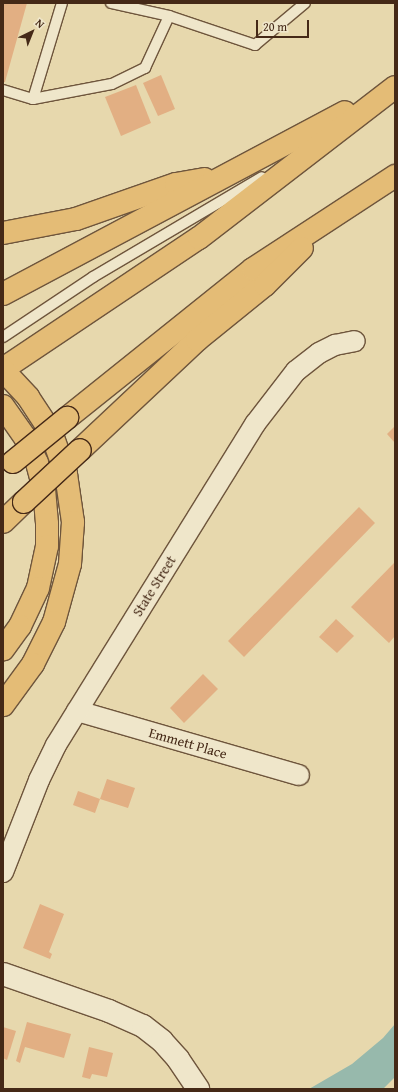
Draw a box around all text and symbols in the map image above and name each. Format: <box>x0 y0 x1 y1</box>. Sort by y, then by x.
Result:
north arrow <box>12 12 52 52</box>
scale bar <box>258 12 311 38</box>
text: N <box>32 15 48 32</box>
text: 20 m <box>263 18 287 35</box>
street label: State Street <box>129 553 179 619</box>
street label: Emmett Place <box>147 724 229 762</box>

